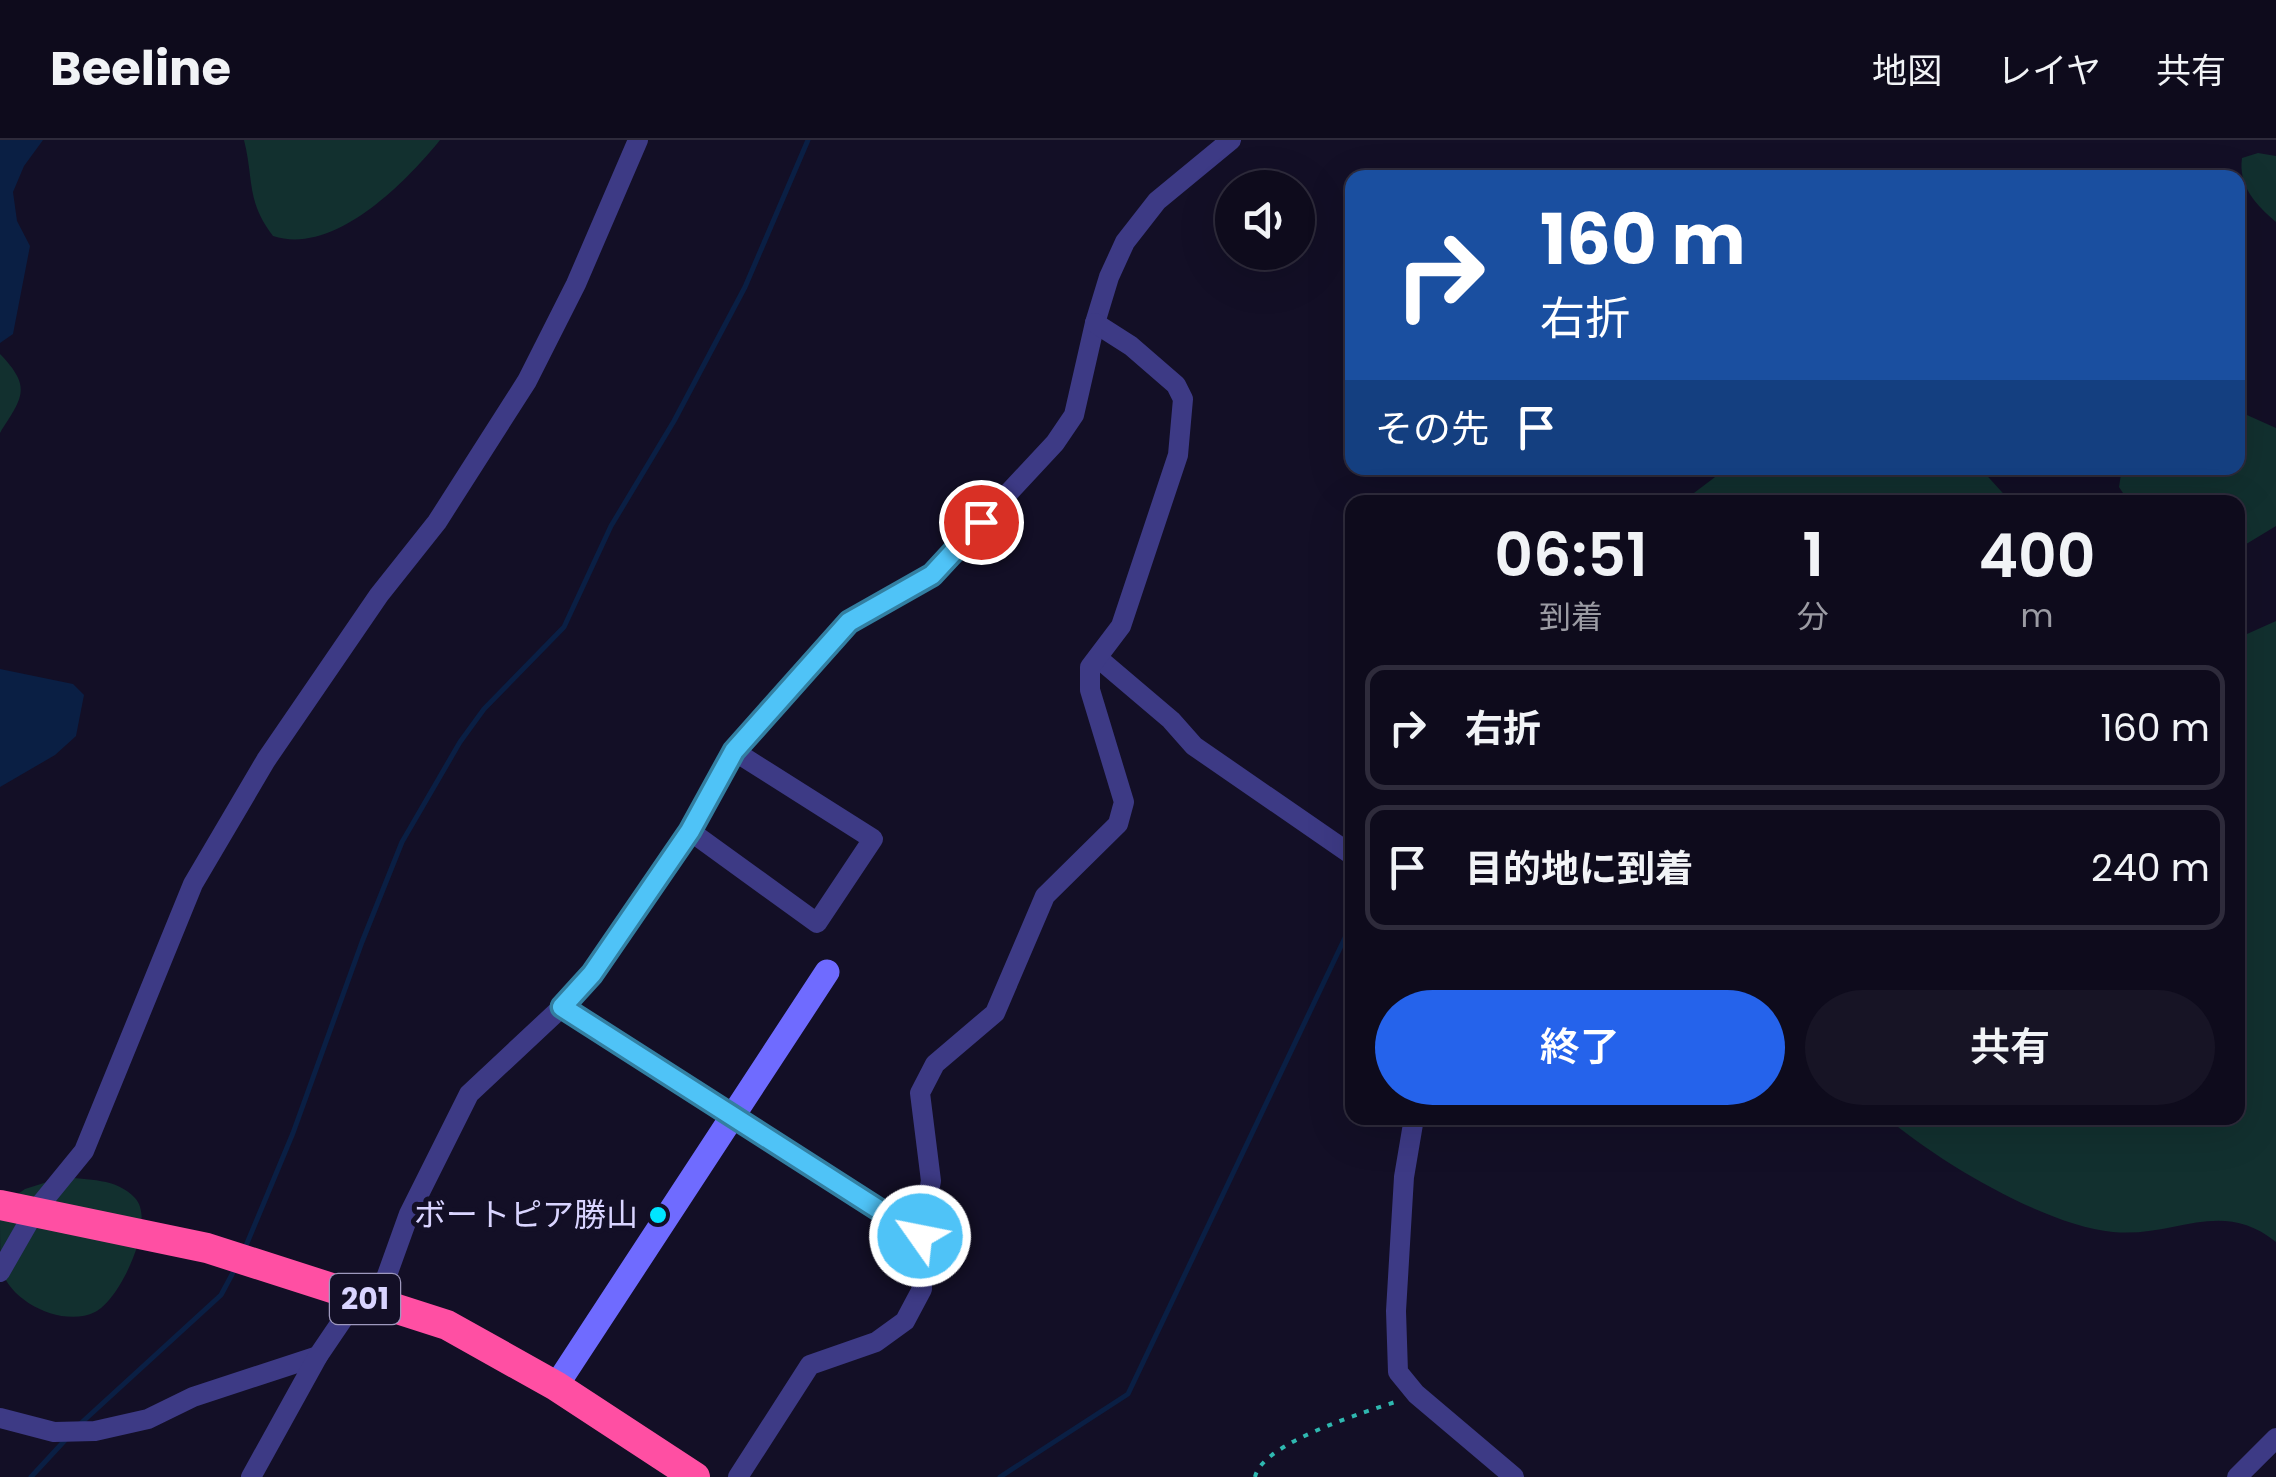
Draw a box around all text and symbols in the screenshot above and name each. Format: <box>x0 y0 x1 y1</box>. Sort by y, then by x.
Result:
text: Beeline <box>50 35 231 102</box>
text: 地図 <box>1872 46 1942 95</box>
text: レイヤ <box>1997 46 2101 95</box>
text: 共有 <box>2156 46 2226 95</box>
map controls <box>1215 170 1315 270</box>
button: sound <box>1215 170 1315 270</box>
text: 160 m <box>1540 190 1746 289</box>
icon: right <box>1375 210 1505 340</box>
text: 右折 <box>1540 287 1630 350</box>
icon: arrive <box>1509 400 1564 455</box>
text: その先 <box>1375 402 1489 455</box>
pin <box>939 480 1024 565</box>
icon: arrive <box>954 495 1009 550</box>
text: 06:51 <box>1494 513 1648 597</box>
text: 1 <box>1802 513 1824 597</box>
text: 400 <box>1978 514 2096 598</box>
text: m <box>2021 593 2053 638</box>
text: 到着 <box>1539 594 1603 639</box>
text: 分 <box>1797 594 1829 639</box>
icon: right <box>1380 700 1435 755</box>
text: 160 m <box>2101 701 2210 754</box>
text: 右折 <box>1465 702 1541 755</box>
icon: arrive <box>1380 840 1435 895</box>
text: 240 m <box>2091 841 2210 894</box>
text: 目的地に到着 <box>1465 842 1693 895</box>
button: 終了 <box>1375 990 1785 1105</box>
button: 共有 <box>1805 990 2215 1105</box>
position arrow <box>868 1184 972 1288</box>
place label: ボートピア勝山 <box>414 1192 638 1237</box>
marker: ボートピア勝山 <box>647 1204 669 1226</box>
road number: 201 <box>330 1274 400 1324</box>

